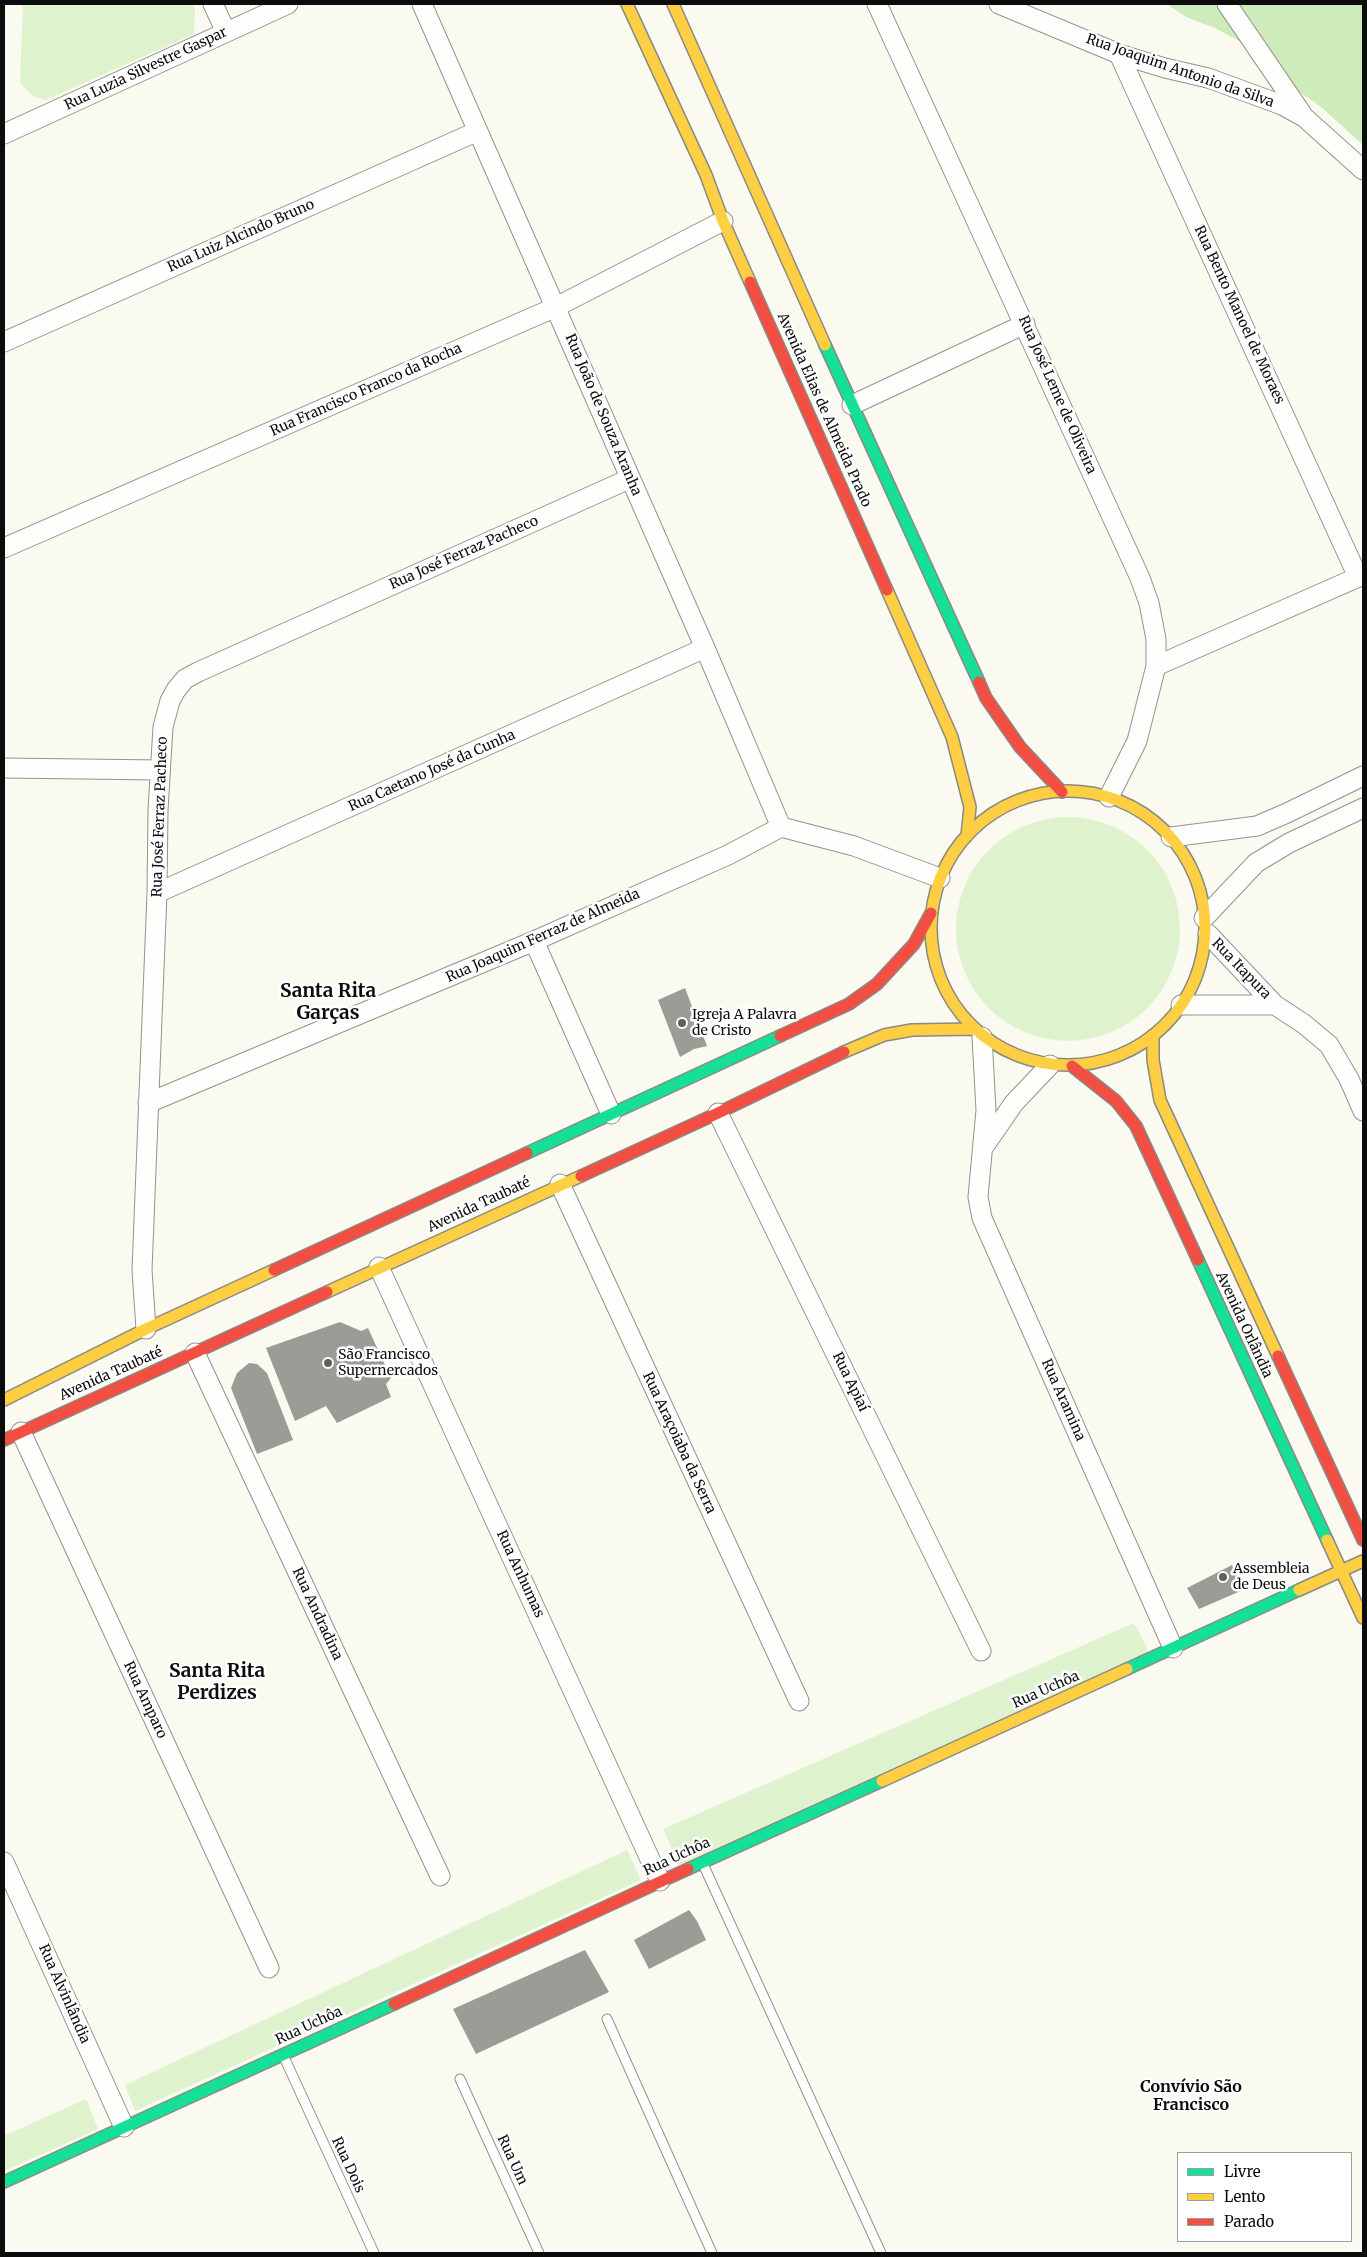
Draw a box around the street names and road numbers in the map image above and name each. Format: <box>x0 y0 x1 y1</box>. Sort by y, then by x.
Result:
street label: Rua Luzia Silvestre Gaspar <box>62 24 230 114</box>
street label: Rua Joaquim Antonio da Silva <box>1084 31 1276 111</box>
street label: Rua Luiz Alcindo Bruno <box>165 196 317 276</box>
street label: Rua Bento Manoel de Moraes <box>1190 223 1288 407</box>
street label: Avenida Elias de Almeida Prado <box>773 310 875 510</box>
street label: Rua José Leme de Oliveira <box>1014 313 1100 477</box>
street label: Rua João de Souza Aranha <box>561 332 645 498</box>
street label: Rua Francisco Franco da Rocha <box>268 340 464 440</box>
street label: Rua José Ferraz Pacheco <box>387 513 541 593</box>
street label: Rua Caetano José da Cunha <box>346 727 518 815</box>
street label: Rua José Ferraz Pacheco <box>149 736 171 898</box>
street label: Rua Joaquim Ferraz de Almeida <box>444 886 642 986</box>
street label: Rua Itapura <box>1208 935 1274 1003</box>
street label: Avenida Taubaté <box>425 1174 533 1236</box>
street label: Avenida Orlândia <box>1212 1269 1276 1381</box>
street label: Avenida Taubaté <box>57 1344 165 1404</box>
street label: Rua Apiaí <box>828 1350 872 1414</box>
street label: Rua Aramina <box>1037 1356 1089 1444</box>
street label: Rua Araçoiaba da Serra <box>639 1370 719 1516</box>
street label: Rua Anhumas <box>492 1528 548 1620</box>
street label: Rua Andradina <box>288 1565 346 1663</box>
street label: Rua Amparo <box>120 1659 170 1741</box>
street label: Rua Uchôa <box>1010 1668 1082 1712</box>
street label: Rua Uchôa <box>641 1834 713 1880</box>
street label: Rua Alvinlândia <box>35 1942 93 2046</box>
street label: Rua Uchôa <box>273 2003 345 2049</box>
street label: Rua Um <box>493 2132 531 2188</box>
street label: Rua Dois <box>328 2135 368 2195</box>

